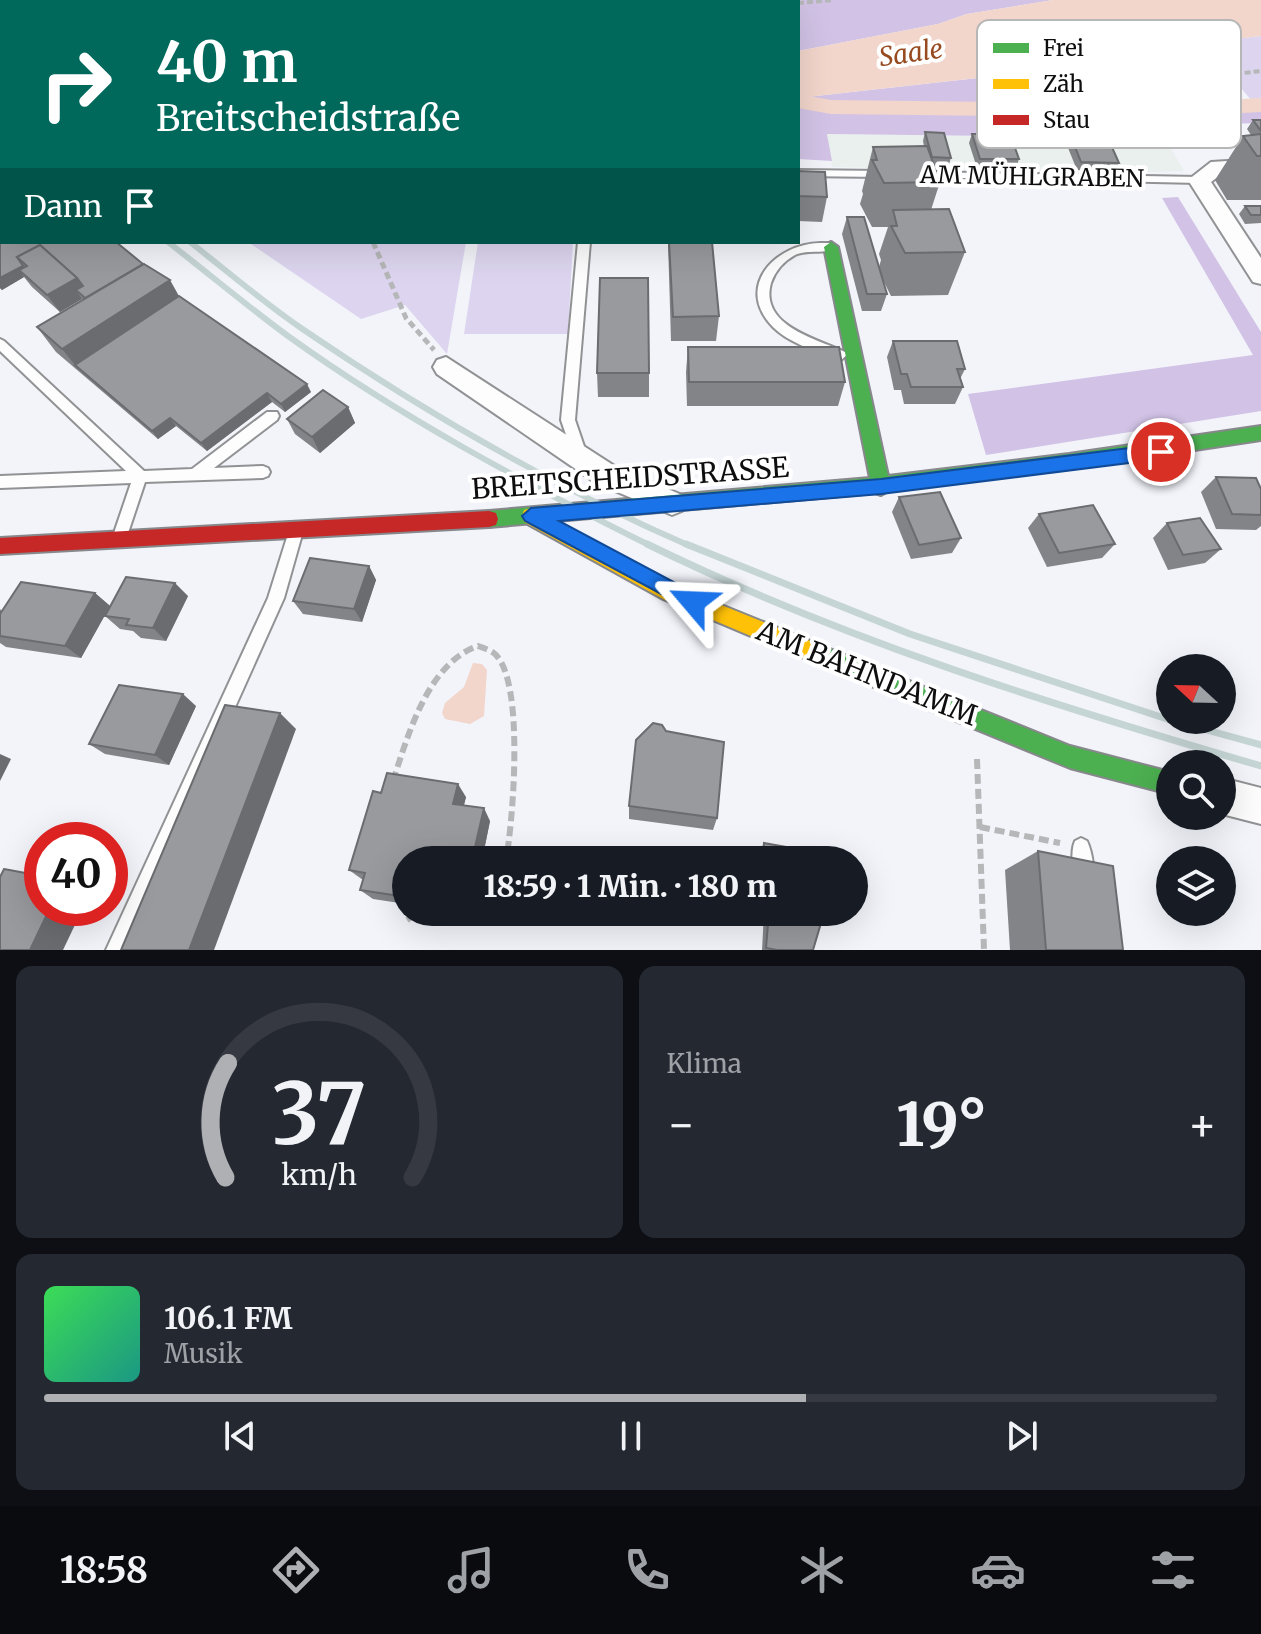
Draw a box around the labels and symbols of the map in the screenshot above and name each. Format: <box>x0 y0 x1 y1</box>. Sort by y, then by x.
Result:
legend <box>977 20 1241 148</box>
water label: Saale <box>877 32 945 73</box>
text: Frei <box>1043 34 1084 62</box>
text: Zäh <box>1043 70 1084 98</box>
text: Stau <box>1043 106 1090 134</box>
street label: AM MÜHLGRABEN <box>919 159 1145 194</box>
pin <box>1127 418 1195 486</box>
street label: BREITSCHEIDSTRASSE <box>470 449 790 507</box>
position arrow <box>651 560 735 644</box>
street label: AM BAHNDAMM <box>750 612 983 734</box>
north arrow <box>1156 654 1236 734</box>
speed limit sign: 40 <box>24 822 128 926</box>

